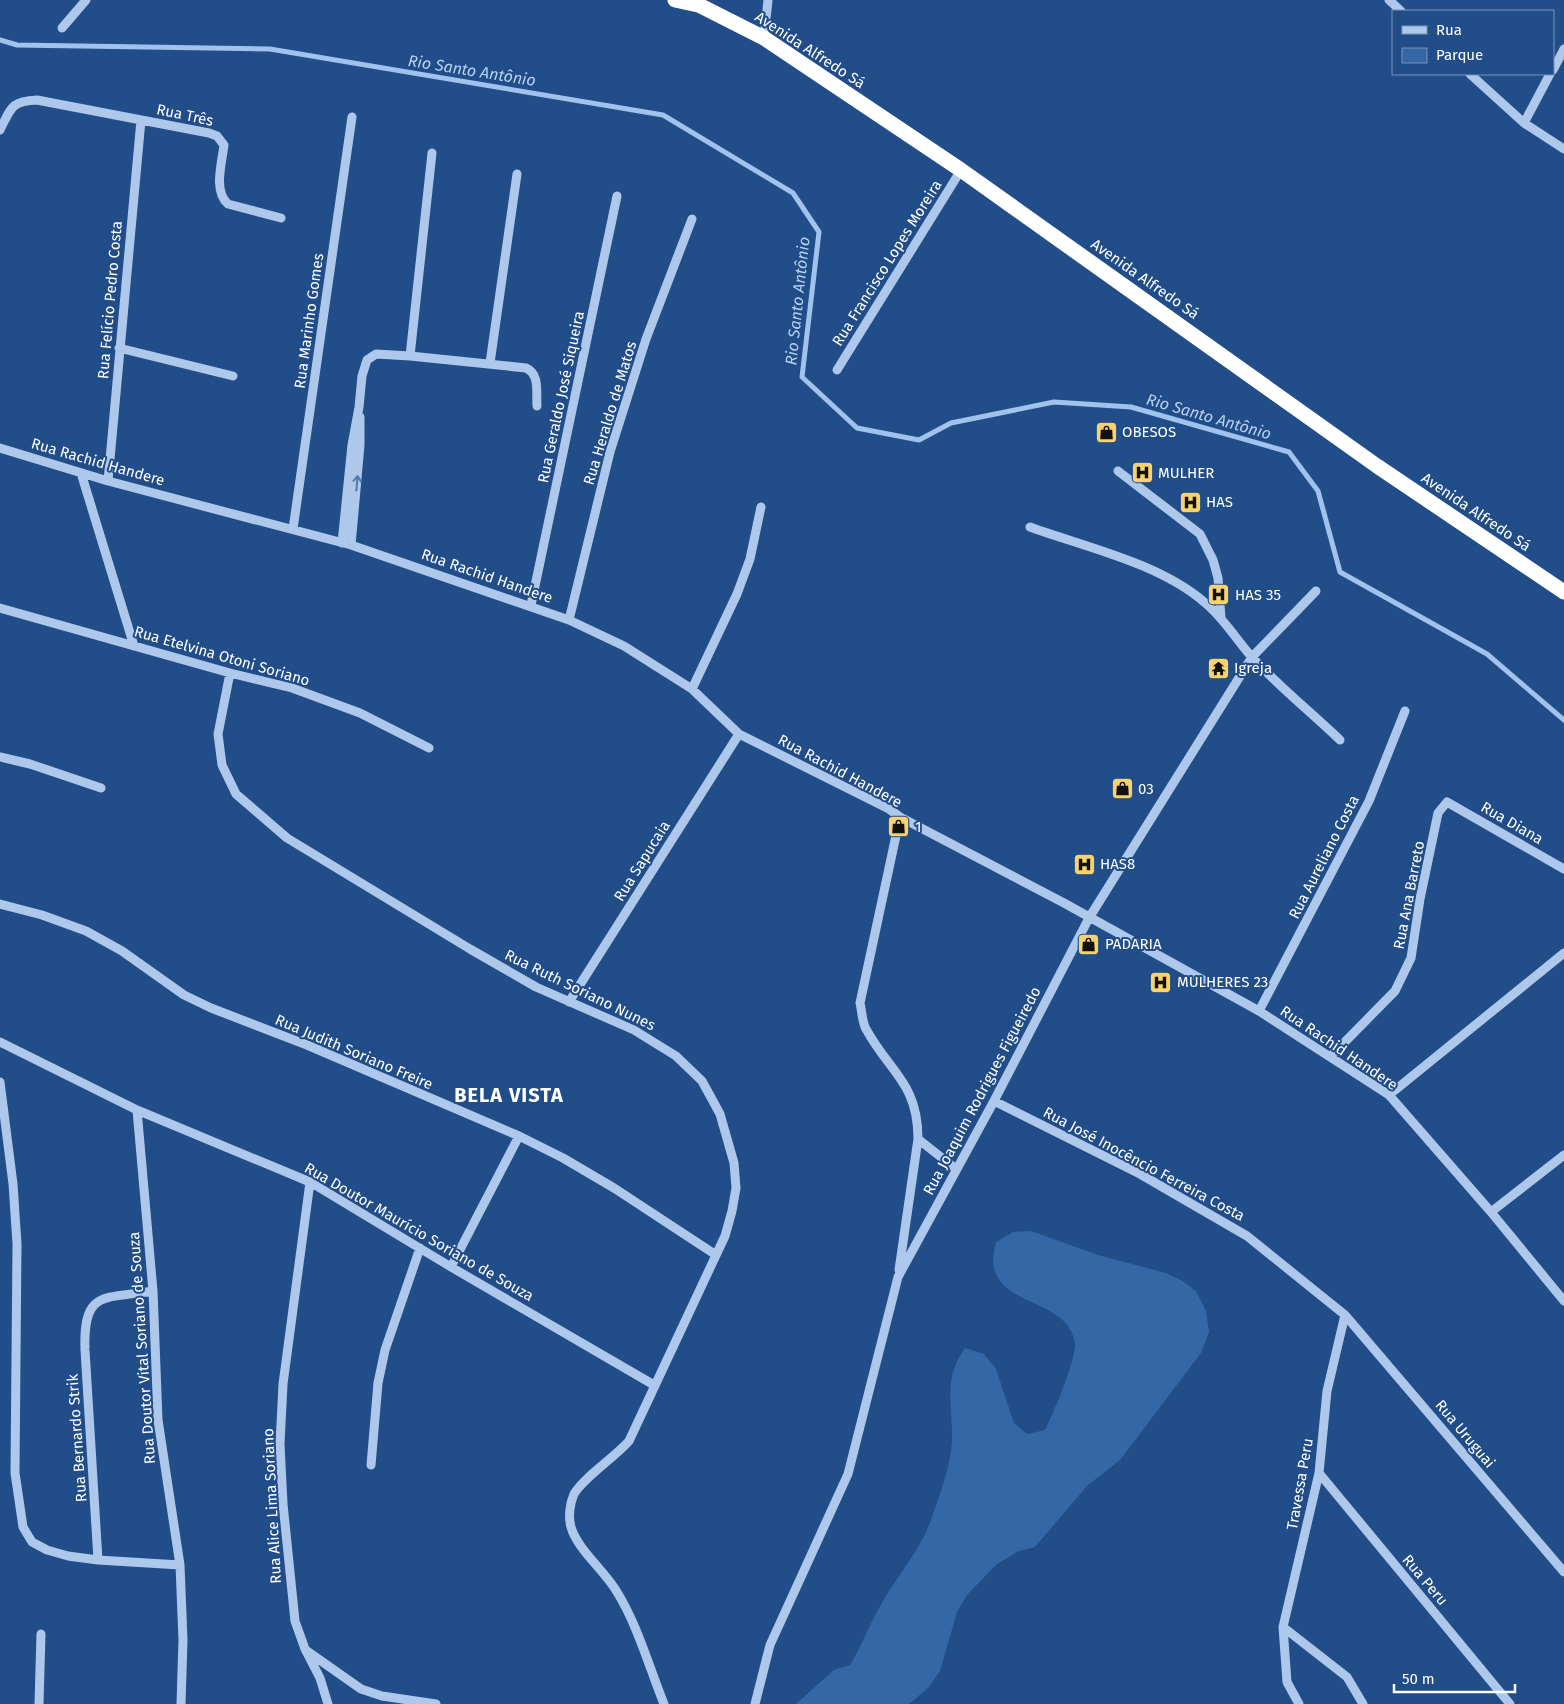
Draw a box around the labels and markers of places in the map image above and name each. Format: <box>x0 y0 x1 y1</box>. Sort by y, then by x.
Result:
shop icon: OBESOS <box>1094 420 1118 444</box>
place label: OBESOS <box>1122 423 1176 441</box>
hospital icon: MULHER <box>1130 461 1154 485</box>
place label: MULHER <box>1158 464 1214 482</box>
hospital icon: HAS <box>1178 490 1202 514</box>
place label: HAS <box>1206 493 1233 511</box>
hospital icon: HAS 35 <box>1207 583 1231 607</box>
place label: HAS 35 <box>1235 586 1281 604</box>
temple icon: Igreja <box>1206 656 1230 680</box>
place label: Igreja <box>1234 659 1272 677</box>
shop icon: 03 <box>1110 777 1134 801</box>
place label: 03 <box>1138 780 1154 798</box>
shop icon: 1 <box>887 815 911 839</box>
place label: 1 <box>915 818 922 836</box>
hospital icon: HAS8 <box>1072 852 1096 876</box>
place label: HAS8 <box>1100 855 1135 873</box>
shop icon: PADARIA <box>1077 932 1101 956</box>
place label: PADARIA <box>1105 935 1162 953</box>
hospital icon: MULHERES 23 <box>1149 970 1173 994</box>
place label: MULHERES 23 <box>1177 973 1268 991</box>

